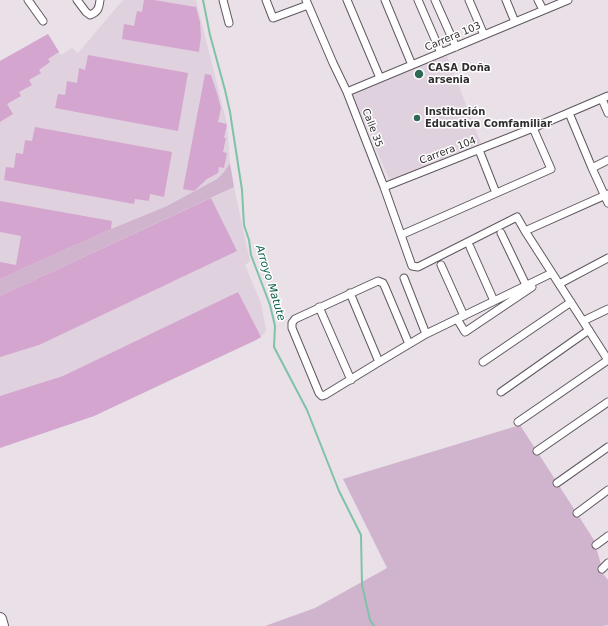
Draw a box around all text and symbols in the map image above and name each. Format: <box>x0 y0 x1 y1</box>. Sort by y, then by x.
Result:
street label: Carrera 103 <box>423 20 483 54</box>
place label: CASA Doña arsenia <box>428 62 491 86</box>
marker: CASA Doña arsenia <box>413 68 425 80</box>
place label: Institución Educativa Comfamiliar <box>425 106 552 130</box>
street label: Calle 35 <box>359 107 385 149</box>
marker: Institución Educativa Comfamiliar <box>412 113 422 123</box>
street label: Carrera 104 <box>418 135 478 167</box>
water label: Arroyo Matute <box>252 243 288 323</box>

